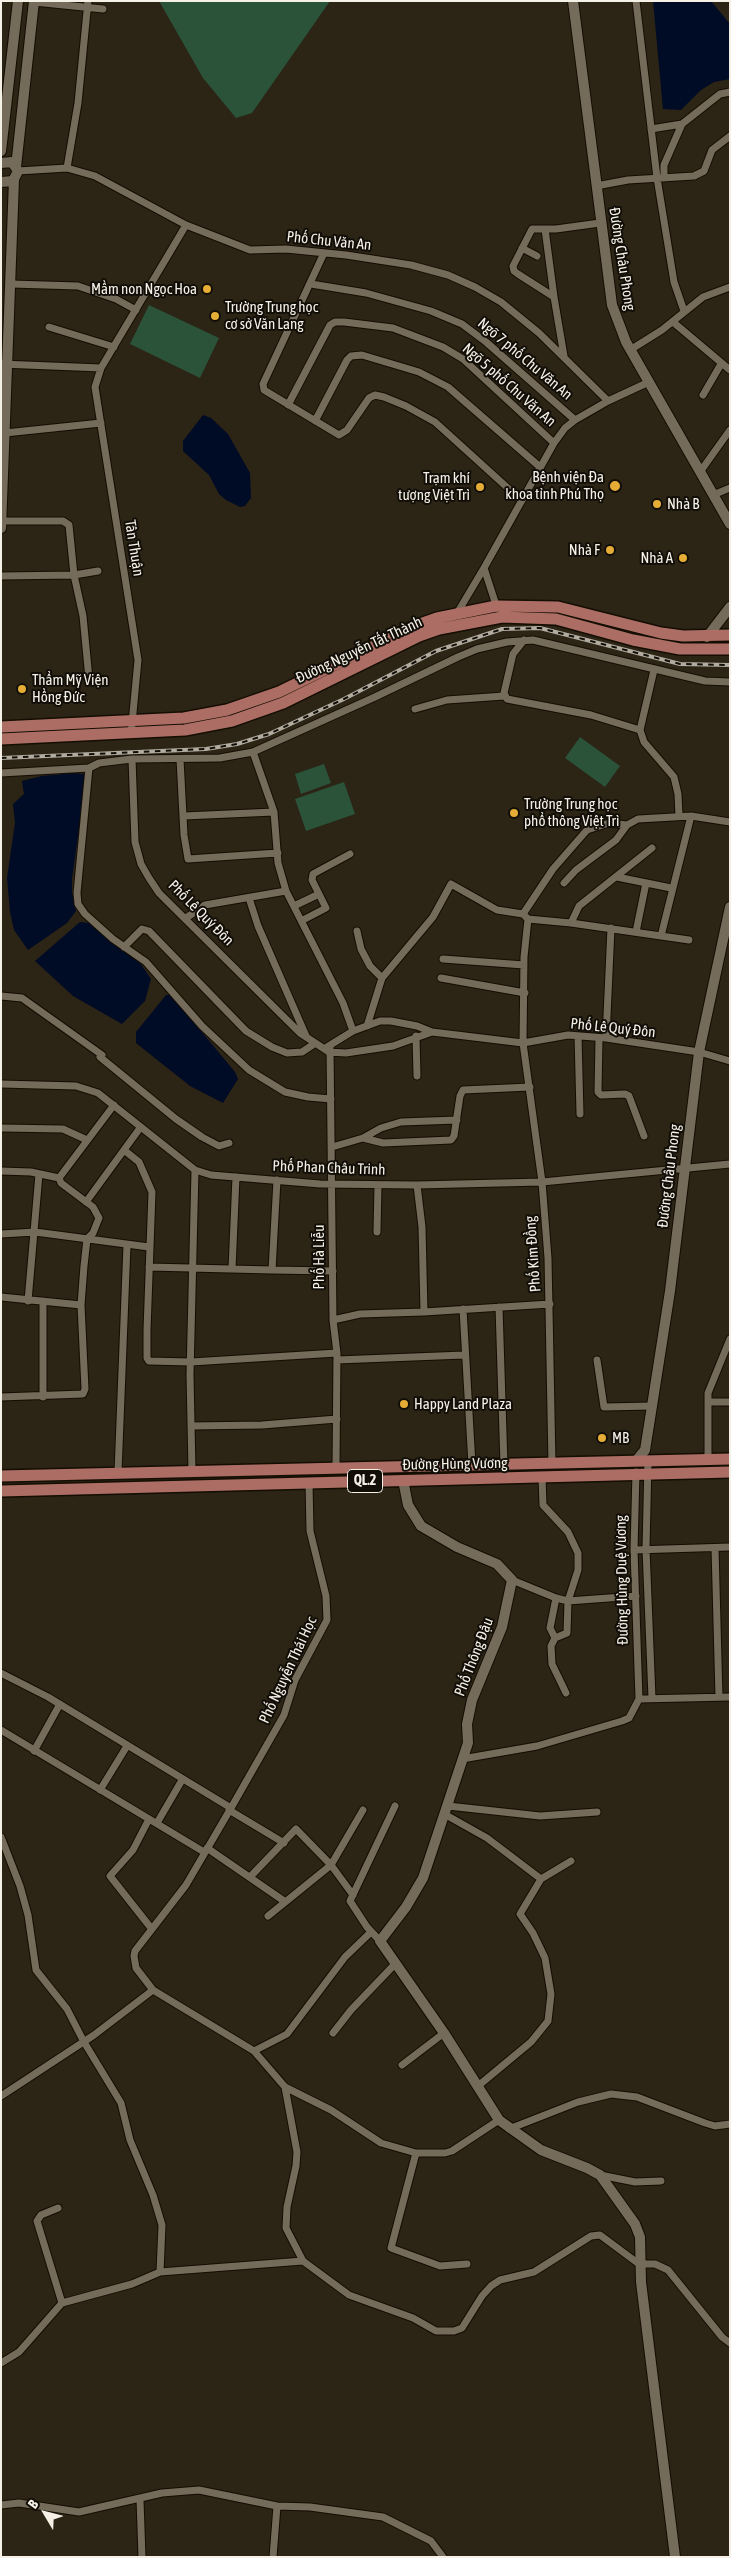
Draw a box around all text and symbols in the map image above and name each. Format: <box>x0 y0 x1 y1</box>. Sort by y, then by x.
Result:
street label: Đường Châu Phong <box>605 206 639 312</box>
street label: Phố Chu Văn An <box>286 228 372 254</box>
place label: Mầm non Ngọc Hoa <box>91 280 197 298</box>
marker: Mầm non Ngọc Hoa <box>201 283 213 295</box>
place label: Trường Trung học cơ sở Văn Lang <box>225 298 318 333</box>
marker: Trường Trung học cơ sở Văn Lang <box>209 310 221 322</box>
street label: Ngõ 7 phố Chu Văn An <box>474 314 576 404</box>
street label: Ngõ 5 phố Chu Văn An <box>459 340 559 430</box>
place label: Bệnh viện Đa khoa tỉnh Phú Thọ <box>505 468 604 503</box>
place label: Trạm khí tượng Việt Trì <box>398 469 470 504</box>
marker: Bệnh viện Đa khoa tỉnh Phú Thọ <box>608 479 622 493</box>
marker: Trạm khí tượng Việt Trì <box>474 481 486 493</box>
place label: Nhà B <box>667 495 699 513</box>
marker: Nhà B <box>651 498 663 510</box>
street label: Tân Thuận <box>121 518 147 578</box>
place label: Nhà F <box>569 541 600 559</box>
marker: Nhà F <box>604 544 616 556</box>
place label: Nhà A <box>640 549 673 567</box>
marker: Nhà A <box>677 552 689 564</box>
street label: Đường Nguyễn Tất Thành <box>293 613 425 687</box>
place label: Thẩm Mỹ Viện Hồng Đức <box>32 671 109 706</box>
marker: Thẩm Mỹ Viện Hồng Đức <box>16 683 28 695</box>
place label: Trường Trung học phổ thông Việt Trì <box>524 795 619 830</box>
marker: Trường Trung học phổ thông Việt Trì <box>508 807 520 819</box>
street label: Phố Lê Quý Đôn <box>164 876 238 950</box>
street label: Phố Lê Quý Đôn <box>570 1015 656 1041</box>
street label: Đường Châu Phong <box>654 1123 684 1229</box>
street label: Phố Phan Châu Trinh <box>272 1157 386 1179</box>
street label: Phố Kim Đồng <box>521 1215 545 1293</box>
street label: Phố Hà Liễu <box>310 1225 328 1289</box>
place label: Happy Land Plaza <box>414 1395 512 1413</box>
marker: Happy Land Plaza <box>398 1398 410 1410</box>
place label: MB <box>612 1429 629 1447</box>
marker: MB <box>596 1432 608 1444</box>
street label: Đường Hùng Vương <box>402 1454 508 1474</box>
road number: QL.2 <box>348 1470 382 1492</box>
street label: Đường Hùng Duệ Vương <box>612 1515 632 1645</box>
street label: Phố Nguyễn Thái Học <box>255 1614 321 1726</box>
street label: Phố Thông Đậu <box>451 1615 497 1699</box>
north arrow <box>20 2488 70 2538</box>
text: B <box>25 2497 41 2511</box>

